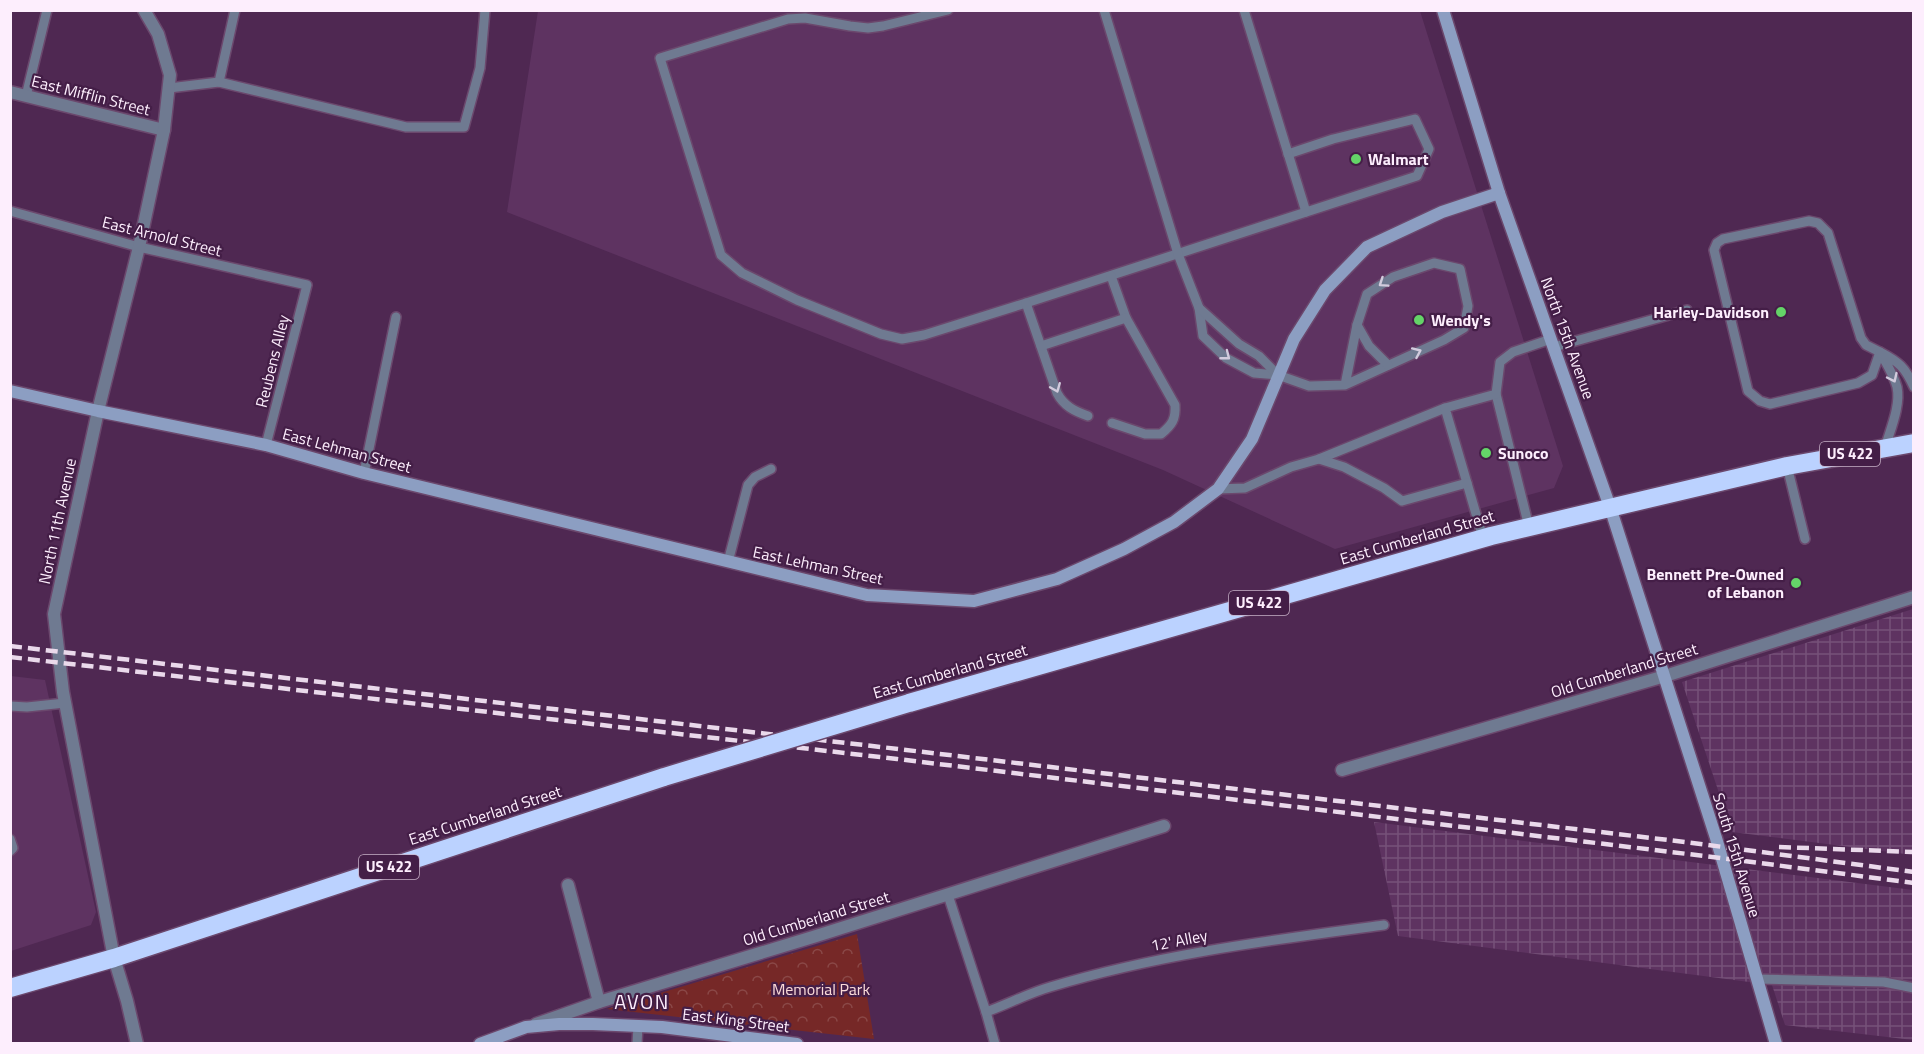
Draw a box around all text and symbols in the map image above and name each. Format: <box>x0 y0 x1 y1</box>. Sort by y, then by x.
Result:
street label: East Mifflin Street <box>29 69 153 121</box>
place label: Walmart <box>1368 147 1429 171</box>
marker: Walmart <box>1349 152 1363 166</box>
street label: East Arnold Street <box>100 210 225 263</box>
street label: North 15th Avenue <box>1535 274 1601 402</box>
one-way arrow <box>1379 276 1389 288</box>
place label: Harley-Davidson <box>1653 300 1769 324</box>
marker: Harley-Davidson <box>1774 305 1788 319</box>
place label: Wendy's <box>1431 308 1491 332</box>
street label: Reubens Alley <box>249 312 295 410</box>
marker: Wendy's <box>1412 313 1426 327</box>
one-way arrow <box>1411 347 1422 359</box>
one-way arrow <box>1219 348 1230 359</box>
one-way arrow <box>1885 372 1897 383</box>
one-way arrow <box>1049 382 1061 393</box>
street label: East Lehman Street <box>280 421 414 479</box>
place label: Sunoco <box>1498 441 1549 465</box>
road number: US 422 <box>1820 442 1880 466</box>
marker: Sunoco <box>1479 446 1493 460</box>
street label: North 11th Avenue <box>32 456 82 586</box>
street label: East Cumberland Street <box>1337 503 1497 571</box>
street label: East Lehman Street <box>751 539 886 591</box>
place label: Bennett Pre-Owned of Lebanon <box>1646 562 1784 604</box>
marker: Bennett Pre-Owned of Lebanon <box>1789 576 1803 590</box>
road number: US 422 <box>1229 591 1289 615</box>
street label: Old Cumberland Street <box>1548 636 1701 704</box>
street label: East Cumberland Street <box>870 637 1030 705</box>
street label: East Cumberland Street <box>405 779 565 851</box>
street label: South 15th Avenue <box>1707 790 1767 920</box>
road number: US 422 <box>359 855 419 879</box>
street label: Old Cumberland Street <box>740 884 893 952</box>
street label: 12' Alley <box>1149 923 1210 957</box>
park label: Memorial Park <box>772 977 870 1001</box>
district label: AVON <box>614 986 670 1017</box>
street label: East King Street <box>681 1002 791 1039</box>

